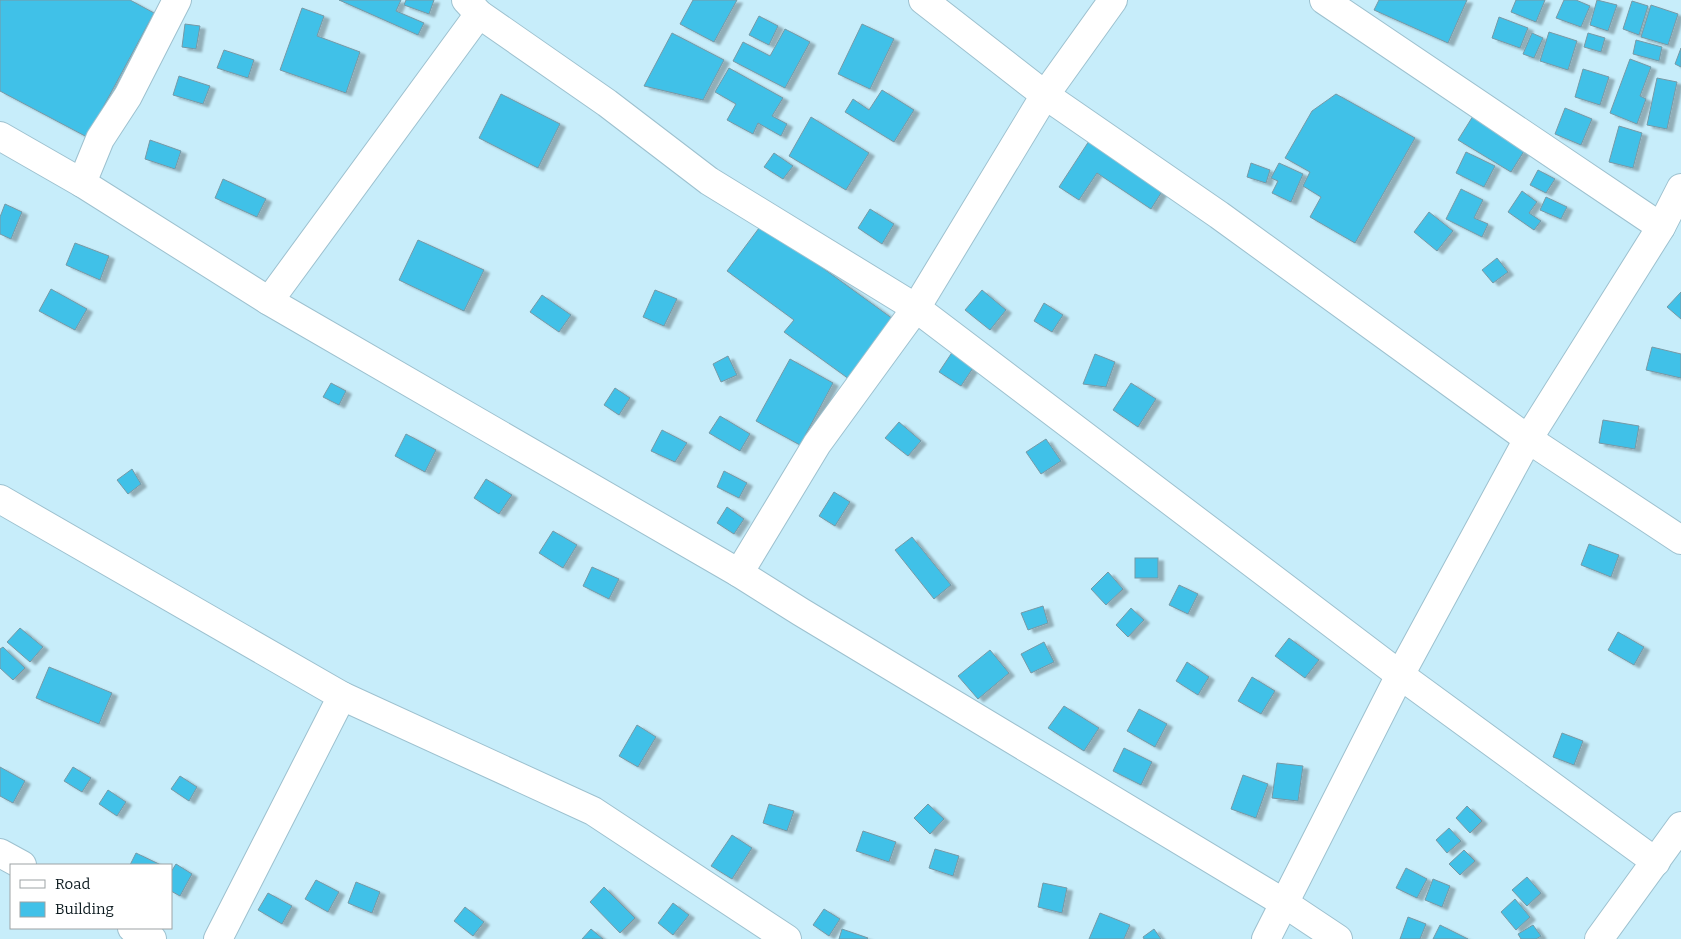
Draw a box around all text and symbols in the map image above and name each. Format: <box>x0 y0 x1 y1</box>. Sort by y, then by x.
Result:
legend <box>10 864 172 929</box>
text: Road <box>55 875 90 893</box>
text: Building <box>55 900 114 918</box>

